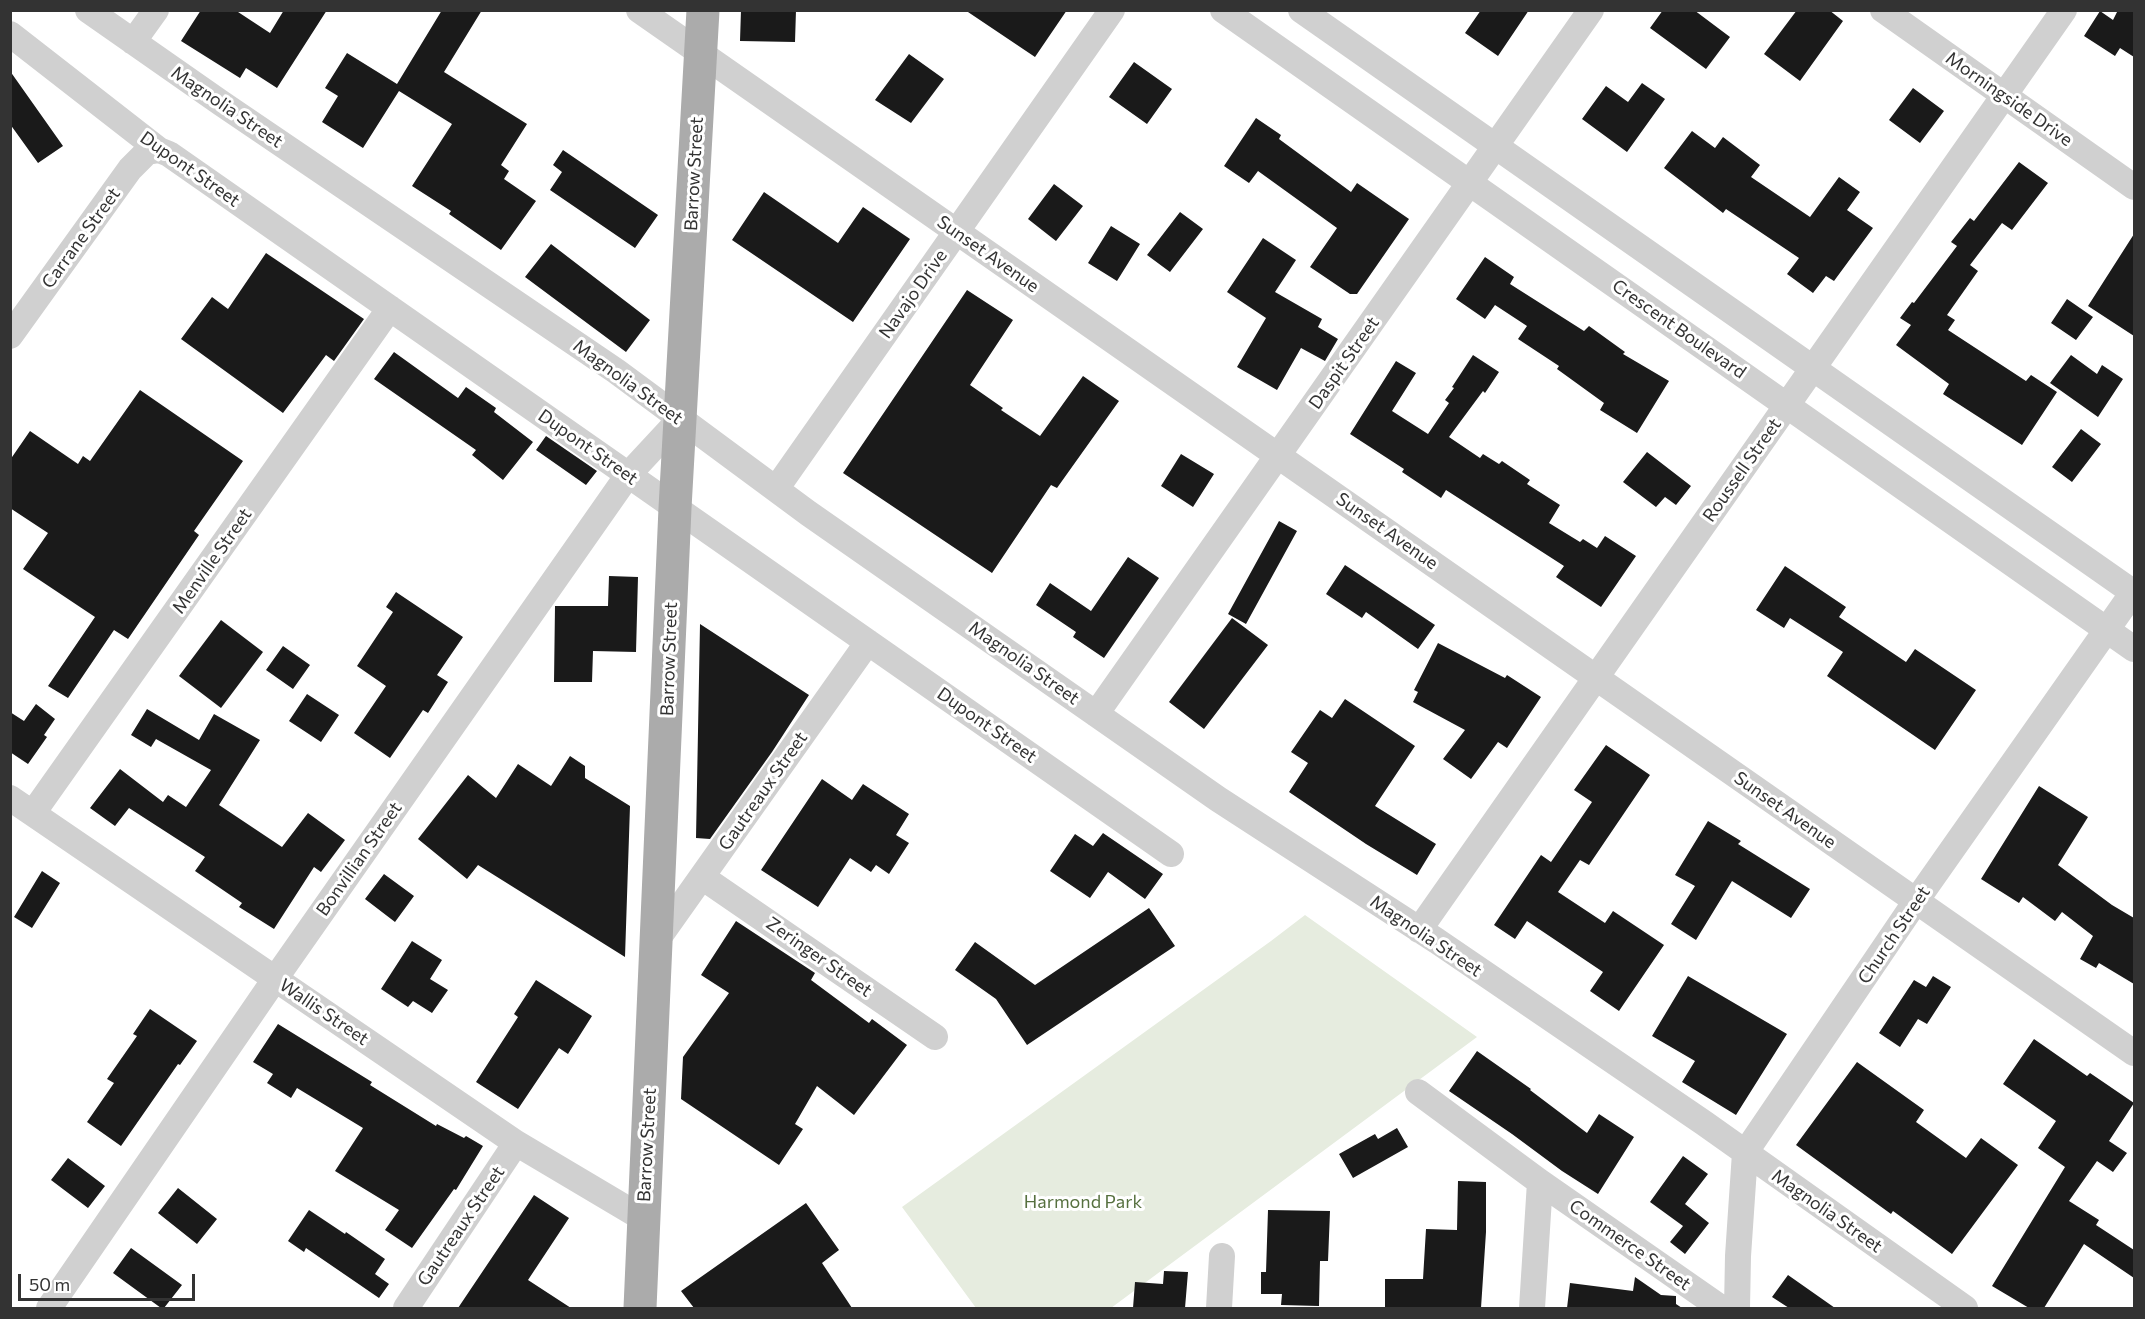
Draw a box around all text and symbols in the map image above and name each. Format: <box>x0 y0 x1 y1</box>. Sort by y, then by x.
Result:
street label: Morningside Drive <box>1941 47 2077 151</box>
street label: Magnolia Street <box>167 62 287 152</box>
street label: Barrow Street <box>680 116 708 232</box>
street label: Dupont Street <box>136 127 244 211</box>
street label: Carrane Street <box>37 183 125 293</box>
street label: Sunset Avenue <box>933 211 1043 297</box>
street label: Navajo Drive <box>874 245 952 343</box>
street label: Crescent Boulevard <box>1608 275 1750 383</box>
street label: Daspit Street <box>1304 313 1384 413</box>
street label: Magnolia Street <box>569 335 687 429</box>
street label: Dupont Street <box>534 405 642 489</box>
street label: Roussell Street <box>1698 414 1786 526</box>
street label: Sunset Avenue <box>1332 488 1442 574</box>
street label: Menville Street <box>168 504 256 618</box>
street label: Barrow Street <box>656 602 682 716</box>
street label: Magnolia Street <box>964 617 1084 709</box>
street label: Dupont Street <box>933 683 1041 767</box>
street label: Gautreaux Street <box>714 728 812 854</box>
street label: Sunset Avenue <box>1730 767 1840 853</box>
street label: Bonvillian Street <box>312 798 406 920</box>
street label: Church Street <box>1853 882 1935 988</box>
street label: Magnolia Street <box>1366 891 1486 981</box>
street label: Zeringer Street <box>762 913 876 1001</box>
street label: Wallis Street <box>275 974 373 1050</box>
street label: Barrow Street <box>633 1087 661 1203</box>
street label: Gautreaux Street <box>413 1162 509 1290</box>
street label: Magnolia Street <box>1767 1165 1887 1257</box>
park label: Harmond Park <box>1024 1191 1142 1213</box>
street label: Commerce Street <box>1565 1195 1695 1295</box>
scale bar <box>21 1262 198 1300</box>
text: 50 m <box>29 1273 70 1295</box>

